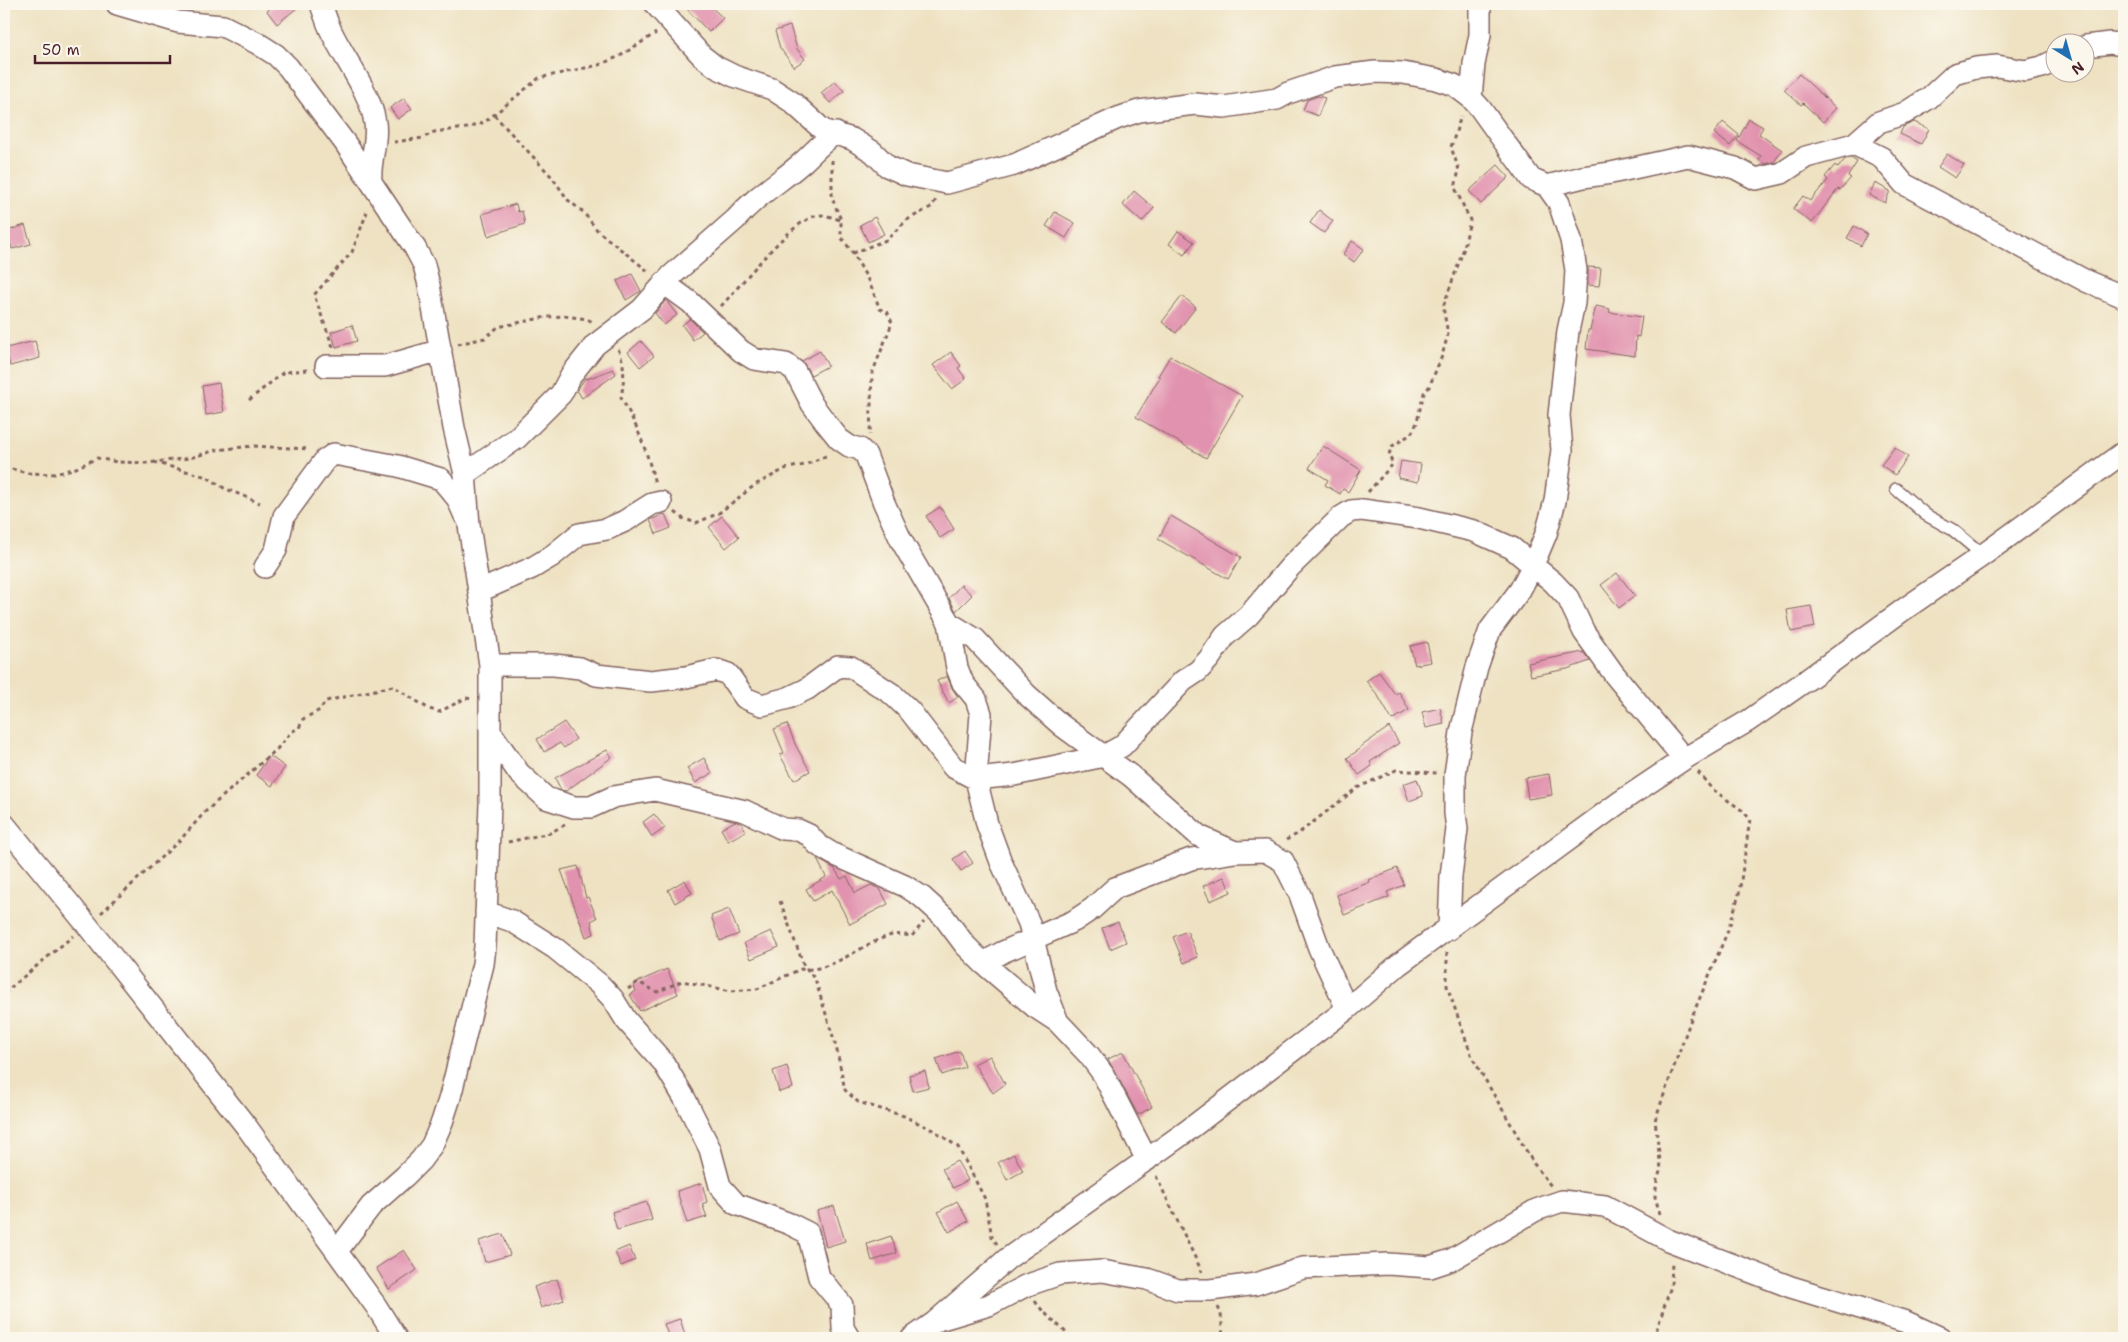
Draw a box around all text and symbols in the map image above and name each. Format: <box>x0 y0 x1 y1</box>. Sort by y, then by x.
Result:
scale bar <box>35 32 170 64</box>
north arrow <box>2046 32 2096 82</box>
text: 50 m <box>42 40 80 60</box>
text: N <box>2068 58 2088 79</box>

